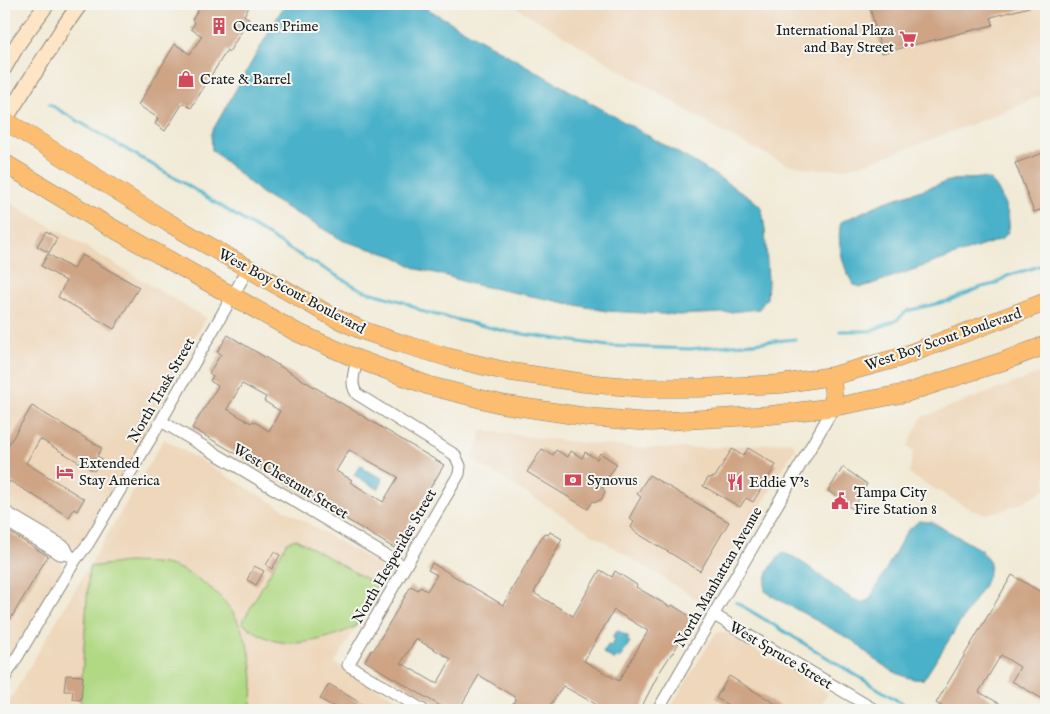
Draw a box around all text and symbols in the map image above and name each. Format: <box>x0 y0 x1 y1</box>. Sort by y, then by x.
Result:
building icon: Oceans Prime <box>209 16 229 36</box>
place label: Oceans Prime <box>233 17 319 36</box>
place label: International Plaza and Bay Street <box>776 21 895 57</box>
supermarket icon: International Plaza and Bay Street <box>898 29 918 49</box>
shop icon: Crate & Barrel <box>176 69 196 89</box>
place label: Crate & Barrel <box>200 70 292 89</box>
street label: West Boy Scout Boulevard <box>215 244 370 339</box>
street label: West Boy Scout Boulevard <box>862 303 1025 375</box>
street label: North Trask Street <box>124 334 199 446</box>
street label: West Chestnut Street <box>230 439 352 523</box>
place label: Extended Stay America <box>79 454 160 490</box>
hotel icon: Extended Stay America <box>55 462 75 482</box>
bank icon: Synovus <box>563 470 583 490</box>
place label: Synovus <box>587 471 638 490</box>
restaurant icon: Eddie V's <box>725 472 745 492</box>
place label: Eddie V's <box>749 473 809 492</box>
place label: Tampa City Fire Station 8 <box>854 483 937 519</box>
street label: North Hesperides Street <box>348 485 441 627</box>
public building icon: Tampa City Fire Station 8 <box>830 491 850 511</box>
street label: North Manhattan Avenue <box>670 503 767 651</box>
street label: West Spruce Street <box>726 617 836 694</box>

